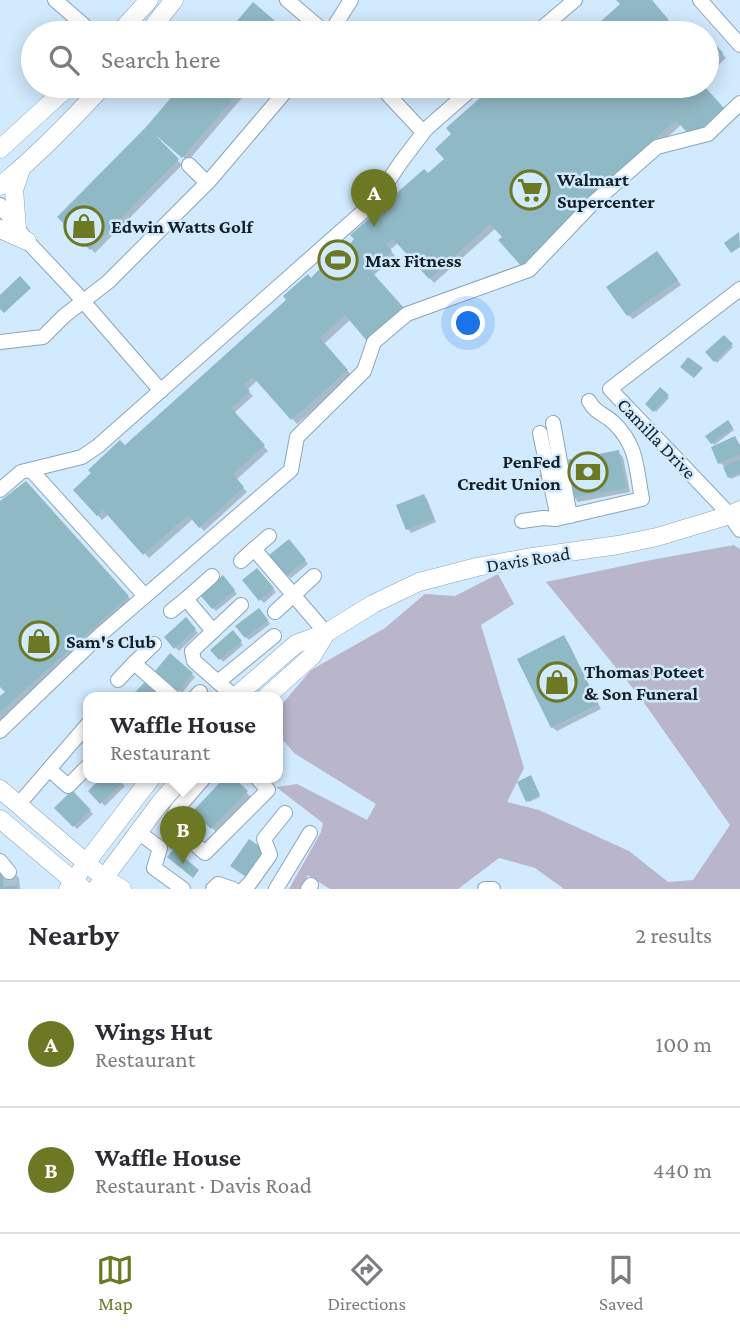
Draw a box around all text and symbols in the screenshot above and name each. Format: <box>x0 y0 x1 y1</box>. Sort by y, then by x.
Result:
search box <box>21 21 719 98</box>
icon: search <box>45 41 83 79</box>
text: Search here <box>101 45 220 74</box>
pin: A <box>351 169 397 227</box>
supermarket icon: Walmart Supercenter <box>509 169 551 211</box>
place label: Walmart Supercenter <box>556 169 655 212</box>
shop icon: Edwin Watts Golf <box>63 205 105 247</box>
place label: Edwin Watts Golf <box>111 216 254 237</box>
sports icon: Max Fitness <box>317 239 359 281</box>
place label: Max Fitness <box>365 250 462 271</box>
your location <box>451 306 485 340</box>
street label: Camilla Drive <box>613 394 700 483</box>
place label: PenFed Credit Union <box>457 451 562 494</box>
bank icon: PenFed Credit Union <box>567 451 609 493</box>
street label: Davis Road <box>485 543 572 576</box>
shop icon: Sam's Club <box>18 620 60 662</box>
place label: Sam's Club <box>66 631 156 652</box>
shop icon: Thomas Poteet & Son Funeral <box>536 661 578 703</box>
place label: Thomas Poteet & Son Funeral <box>584 661 704 704</box>
popup <box>83 692 283 783</box>
text: Waffle House <box>110 710 256 739</box>
text: Restaurant <box>110 739 210 765</box>
pin: B <box>160 806 206 864</box>
text: Nearby <box>28 918 119 951</box>
text: 2 results <box>635 922 712 948</box>
text: Wings Hut <box>95 1017 212 1046</box>
text: A <box>44 1031 58 1057</box>
text: 100 m <box>656 1031 712 1057</box>
text: Restaurant <box>95 1046 195 1072</box>
text: Waffle House <box>95 1143 241 1172</box>
text: B <box>44 1157 58 1183</box>
text: 440 m <box>653 1157 712 1183</box>
text: Restaurant · Davis Road <box>95 1172 312 1198</box>
tab: Map <box>96 1251 134 1314</box>
tab: Directions <box>327 1251 406 1314</box>
tab: Saved <box>599 1251 644 1314</box>

